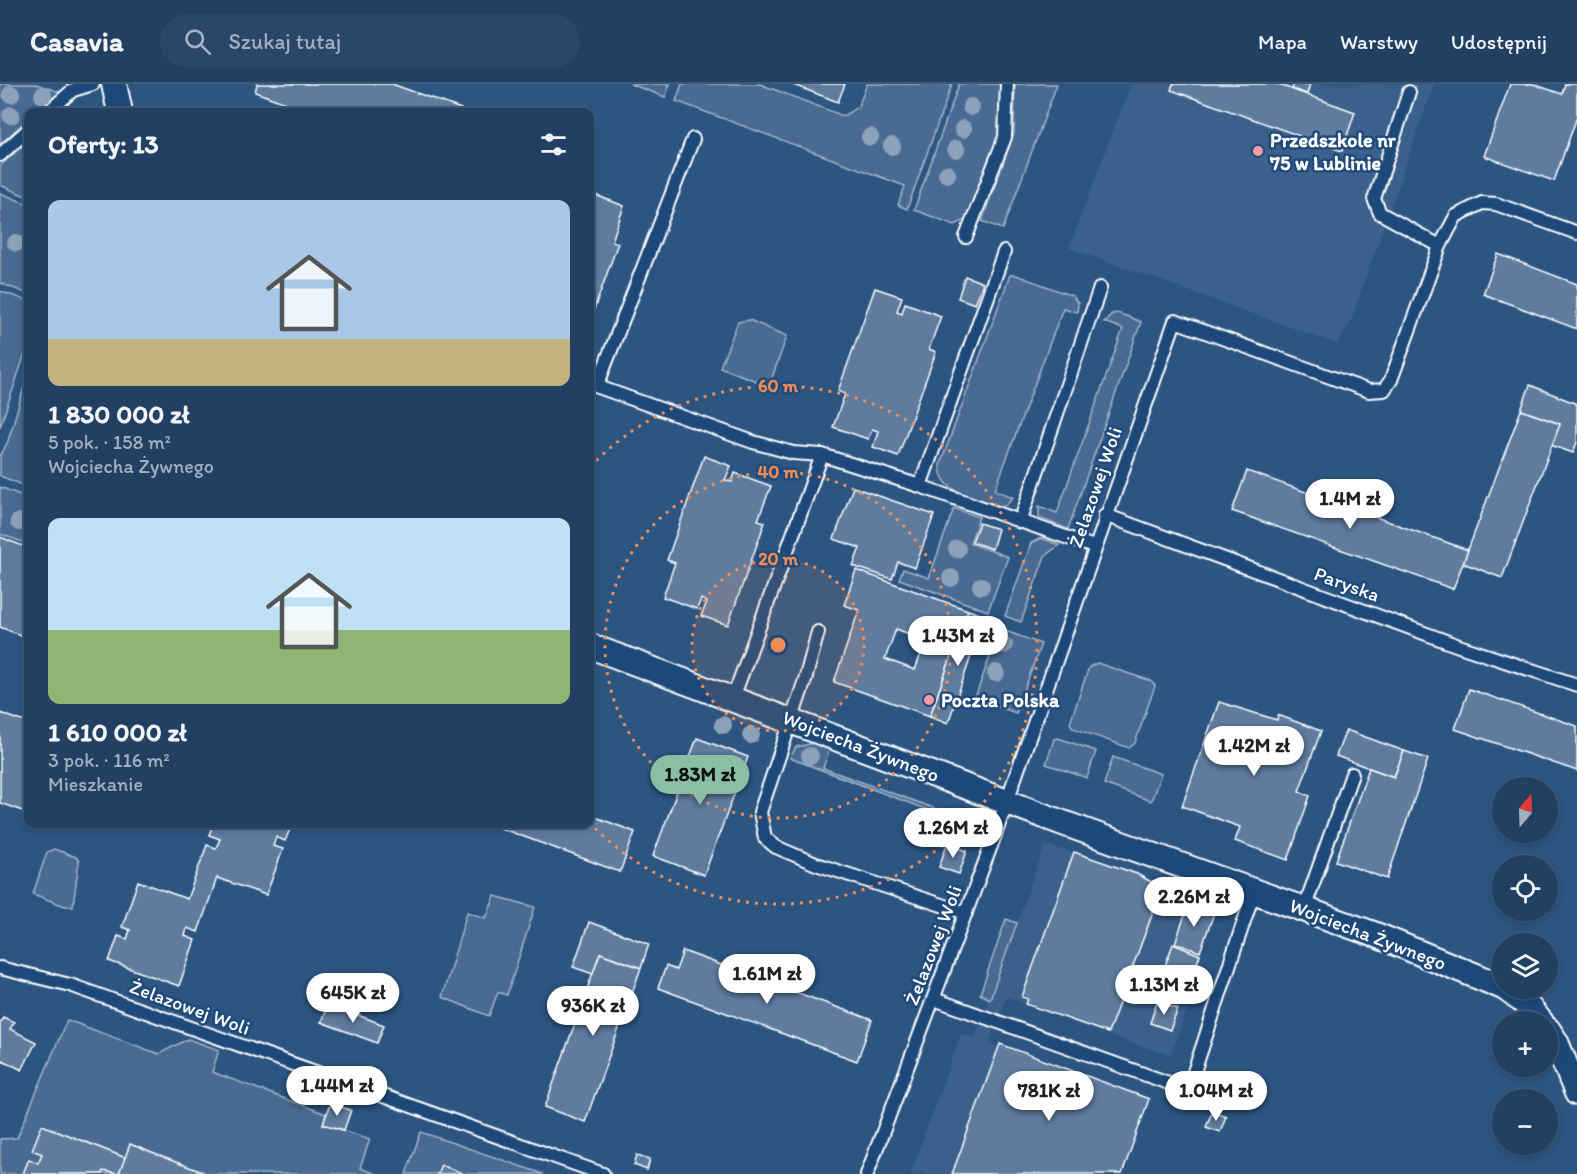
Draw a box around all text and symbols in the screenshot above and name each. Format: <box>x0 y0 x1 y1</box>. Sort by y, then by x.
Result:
search box <box>160 14 580 68</box>
text: Casavia <box>30 24 124 58</box>
icon: search <box>181 25 214 58</box>
text: Szukaj tutaj <box>229 28 341 55</box>
text: Mapa <box>1258 29 1307 54</box>
text: Warstwy <box>1340 29 1418 54</box>
text: Udostępnij <box>1451 29 1547 54</box>
text: Oferty: 13 <box>48 128 159 160</box>
icon: filters <box>537 128 570 161</box>
place label: Przedszkole nr 75 w Lublinie <box>1269 128 1397 175</box>
marker: Przedszkole nr 75 w Lublinie <box>1251 144 1265 158</box>
icon: home <box>255 239 363 347</box>
text: 60 m <box>758 375 799 397</box>
text: 1 830 000 zł <box>48 398 190 430</box>
street label: Żelazowej Woli <box>1063 423 1127 551</box>
text: 5 pok. · 158 m² <box>48 430 171 454</box>
text: Wojciecha Żywnego <box>48 454 214 478</box>
text: 40 m <box>757 461 799 483</box>
pin: 1.4M zł <box>1295 479 1405 530</box>
text: 1.4M zł <box>1319 486 1381 510</box>
text: 20 m <box>758 548 799 570</box>
icon: home <box>255 557 363 665</box>
street label: Paryska <box>1311 561 1383 607</box>
pin: 1.43M zł <box>896 616 1020 667</box>
text: 1.43M zł <box>922 623 994 647</box>
centre of rings <box>768 635 788 655</box>
place label: Poczta Polska <box>941 688 1060 712</box>
marker: Poczta Polska <box>922 693 936 707</box>
street label: Wojciecha Żywnego <box>779 705 943 787</box>
text: 1 610 000 zł <box>48 716 187 748</box>
pin: 1.42M zł <box>1192 726 1316 777</box>
text: 1.42M zł <box>1218 733 1290 757</box>
text: 3 pok. · 116 m² <box>48 748 170 772</box>
pin: 1.83M zł <box>638 755 762 806</box>
text: 1.83M zł <box>664 762 736 786</box>
text: Mieszkanie <box>48 772 143 796</box>
north arrow <box>1492 777 1558 843</box>
map controls <box>1492 777 1558 1155</box>
pin: 1.26M zł <box>891 808 1015 859</box>
text: 1.26M zł <box>918 815 988 839</box>
button: locate <box>1492 855 1558 921</box>
pin: 2.26M zł <box>1132 877 1256 928</box>
street label: Żelazowej Woli <box>899 882 967 1008</box>
text: 2.26M zł <box>1158 884 1230 908</box>
street label: Wojciecha Żywnego <box>1286 893 1450 975</box>
button: layers <box>1492 933 1558 999</box>
pin: 1.61M zł <box>705 954 829 1005</box>
text: 1.61M zł <box>732 961 802 985</box>
pin: 1.13M zł <box>1102 965 1226 1016</box>
text: 1.13M zł <box>1129 972 1199 996</box>
pin: 645K zł <box>298 973 408 1024</box>
street label: Żelazowej Woli <box>127 974 253 1040</box>
text: 645K zł <box>320 980 386 1004</box>
pin: 936K zł <box>538 986 648 1037</box>
text: 936K zł <box>561 993 625 1017</box>
button: + <box>1492 1011 1558 1077</box>
pin: 1.44M zł <box>275 1066 399 1117</box>
pin: 781K zł <box>994 1071 1104 1122</box>
pin: 1.04M zł <box>1154 1071 1278 1122</box>
text: 1.44M zł <box>300 1073 374 1097</box>
text: 781K zł <box>1018 1078 1080 1102</box>
text: 1.04M zł <box>1179 1078 1253 1102</box>
button: − <box>1492 1089 1558 1155</box>

